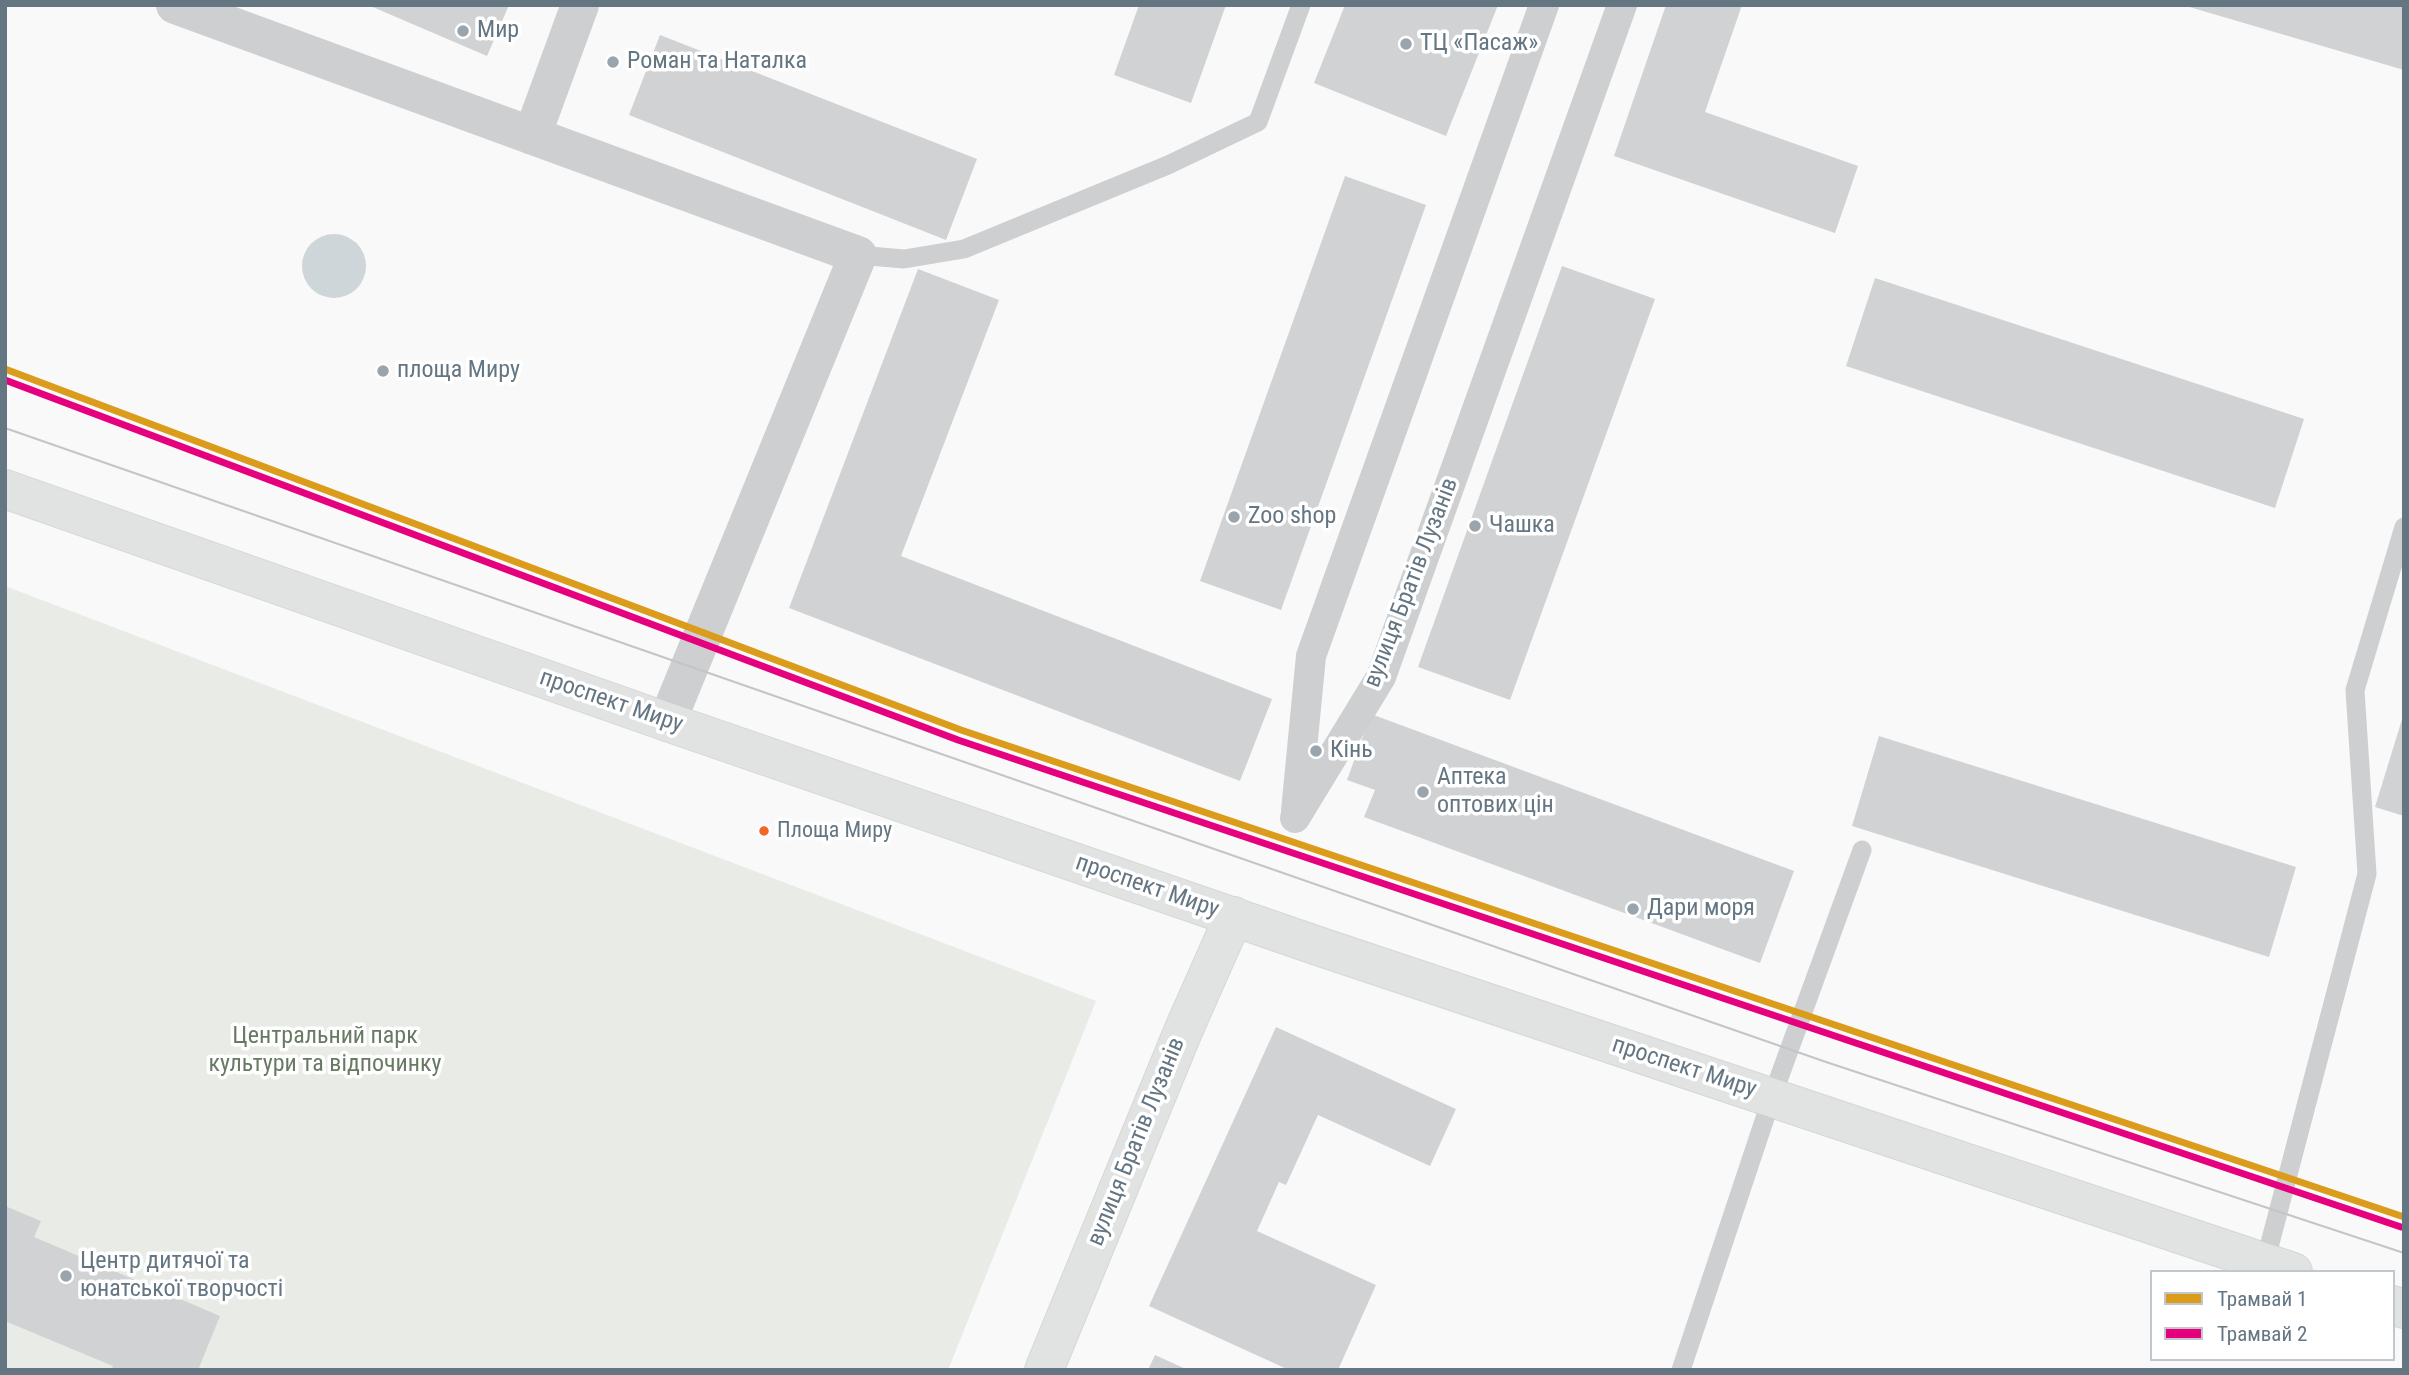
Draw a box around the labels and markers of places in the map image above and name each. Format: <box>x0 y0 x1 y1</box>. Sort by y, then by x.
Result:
place label: Мир <box>477 17 519 45</box>
marker: Мир <box>455 23 471 39</box>
place label: ТЦ «Пасаж» <box>1420 30 1538 58</box>
marker: ТЦ «Пасаж» <box>1398 36 1414 52</box>
place label: Роман та Наталка <box>627 48 807 76</box>
marker: Роман та Наталка <box>605 54 621 70</box>
place label: площа Миру <box>397 357 520 385</box>
marker: площа Миру <box>375 363 391 379</box>
place label: Zoo shop <box>1248 503 1336 531</box>
marker: Zoo shop <box>1226 509 1242 525</box>
place label: Чашка <box>1489 512 1555 540</box>
marker: Чашка <box>1467 518 1483 534</box>
place label: Кінь <box>1330 737 1373 765</box>
marker: Кінь <box>1308 743 1324 759</box>
place label: Аптека оптових цін <box>1437 764 1554 820</box>
marker: Аптека оптових цін <box>1415 784 1431 800</box>
place label: Площа Миру <box>777 818 892 844</box>
marker: Площа Миру <box>757 824 771 838</box>
place label: Дари моря <box>1647 895 1755 923</box>
marker: Дари моря <box>1625 901 1641 917</box>
place label: Центр дитячої та юнатської творчості <box>80 1248 283 1304</box>
marker: Центр дитячої та юнатської творчості <box>58 1268 74 1284</box>

